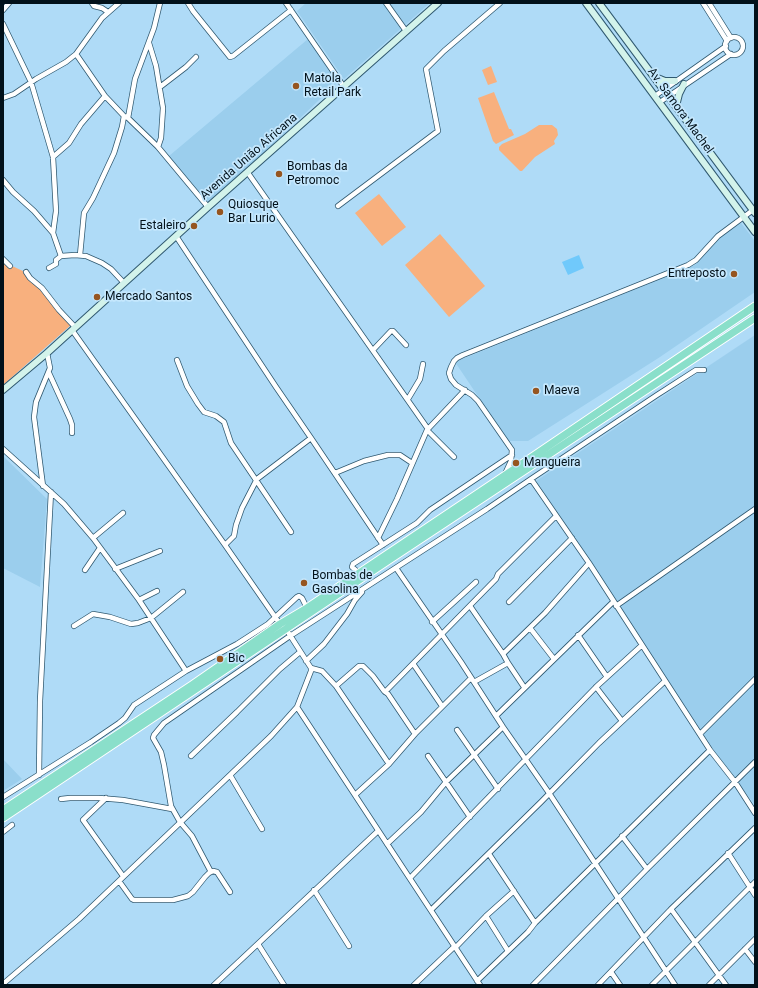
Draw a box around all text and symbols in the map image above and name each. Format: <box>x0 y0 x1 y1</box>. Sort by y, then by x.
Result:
street label: Av. Samora Machel <box>644 65 716 157</box>
place label: Matola Retail Park <box>304 72 361 100</box>
marker: Matola Retail Park <box>291 81 301 91</box>
street label: Avenida União Africana <box>197 111 301 203</box>
place label: Bombas da Petromoc <box>287 160 348 188</box>
marker: Bombas da Petromoc <box>274 169 284 179</box>
place label: Quiosque Bar Lurio <box>228 198 279 226</box>
marker: Quiosque Bar Lurio <box>215 207 225 217</box>
place label: Estaleiro <box>140 219 186 233</box>
marker: Estaleiro <box>189 221 199 231</box>
place label: Entreposto <box>668 267 726 281</box>
marker: Entreposto <box>729 269 739 279</box>
place label: Mercado Santos <box>105 290 192 304</box>
marker: Mercado Santos <box>92 292 102 302</box>
place label: Maeva <box>544 384 580 398</box>
marker: Maeva <box>531 386 541 396</box>
place label: Mangueira <box>524 456 581 470</box>
marker: Mangueira <box>511 458 521 468</box>
place label: Bombas de Gasolina <box>312 569 372 597</box>
marker: Bombas de Gasolina <box>299 578 309 588</box>
place label: Bic <box>228 652 245 666</box>
marker: Bic <box>215 654 225 664</box>

